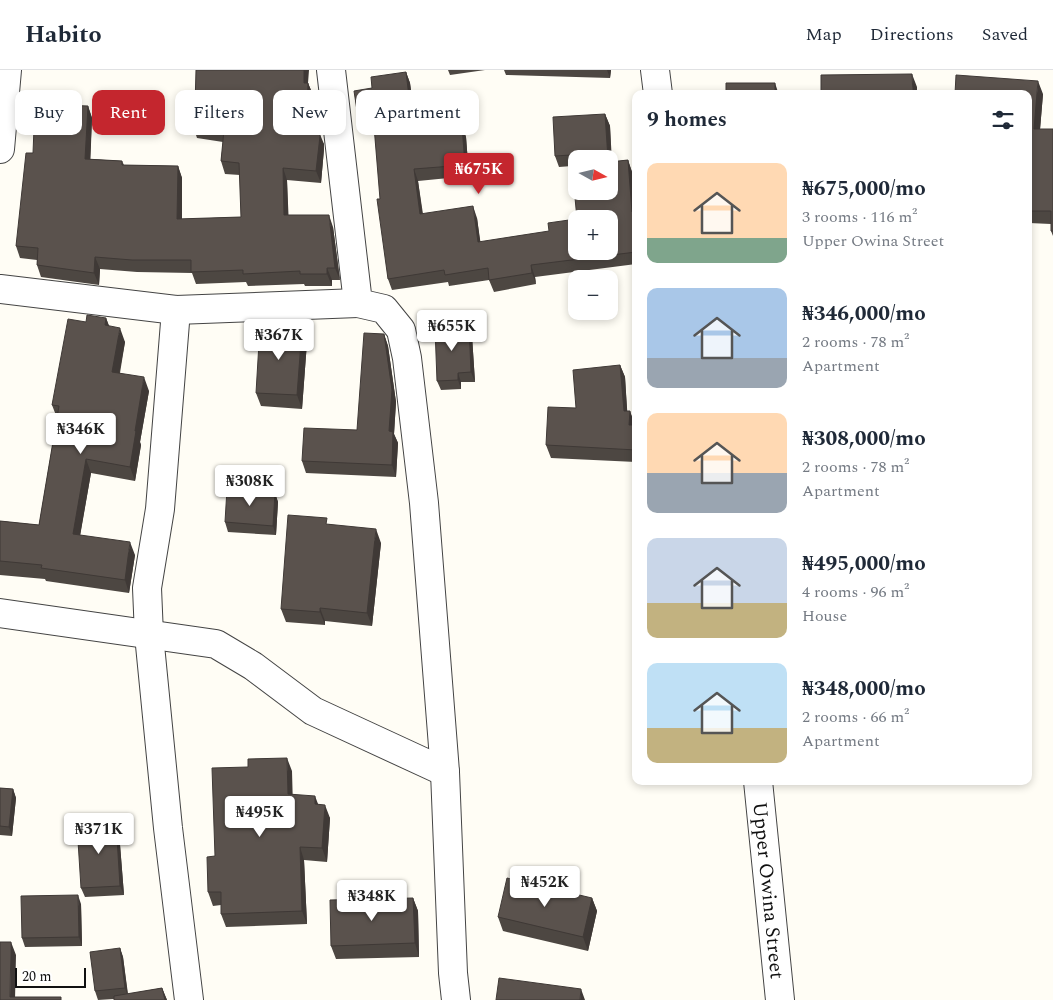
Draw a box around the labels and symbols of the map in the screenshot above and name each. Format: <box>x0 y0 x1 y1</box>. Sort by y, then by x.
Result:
north arrow <box>568 150 618 200</box>
pin: ₦675K <box>444 152 514 195</box>
pin: ₦655K <box>417 310 487 352</box>
pin: ₦367K <box>244 318 314 361</box>
pin: ₦346K <box>46 412 116 455</box>
pin: ₦308K <box>215 464 285 507</box>
pin: ₦495K <box>225 796 295 838</box>
street label: Upper Owina Street <box>744 801 792 981</box>
pin: ₦371K <box>64 812 134 855</box>
pin: ₦452K <box>510 866 580 908</box>
pin: ₦348K <box>337 880 407 922</box>
scale bar <box>15 965 86 988</box>

